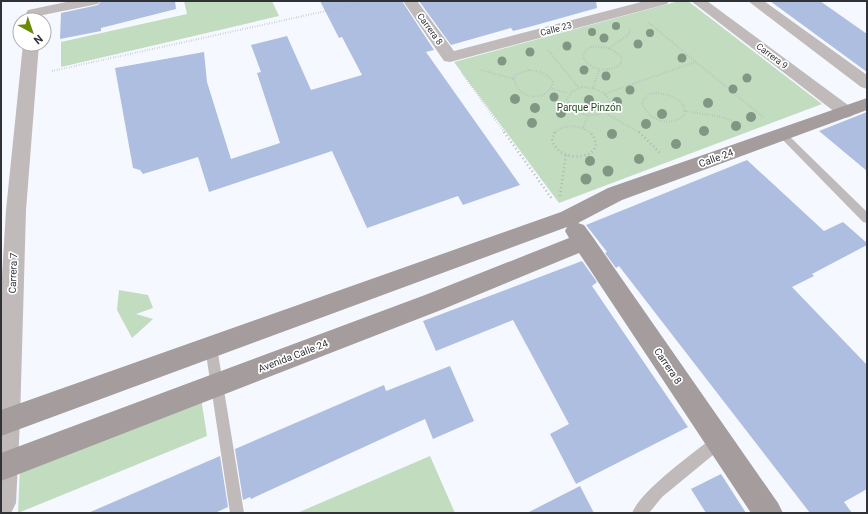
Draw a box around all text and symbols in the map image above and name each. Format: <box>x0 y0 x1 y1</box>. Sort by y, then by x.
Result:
street label: Carrera 8 <box>415 11 445 47</box>
north arrow <box>12 12 52 52</box>
street label: Calle 23 <box>539 20 573 38</box>
text: N <box>31 32 45 47</box>
street label: Carrera 9 <box>754 41 790 71</box>
park label: Parque Pinzón <box>557 102 621 113</box>
street label: Calle 24 <box>697 147 735 169</box>
street label: Carrera 7 <box>7 252 19 294</box>
street label: Avenida Calle 24 <box>257 338 330 374</box>
street label: Carrera 8 <box>652 346 684 386</box>

